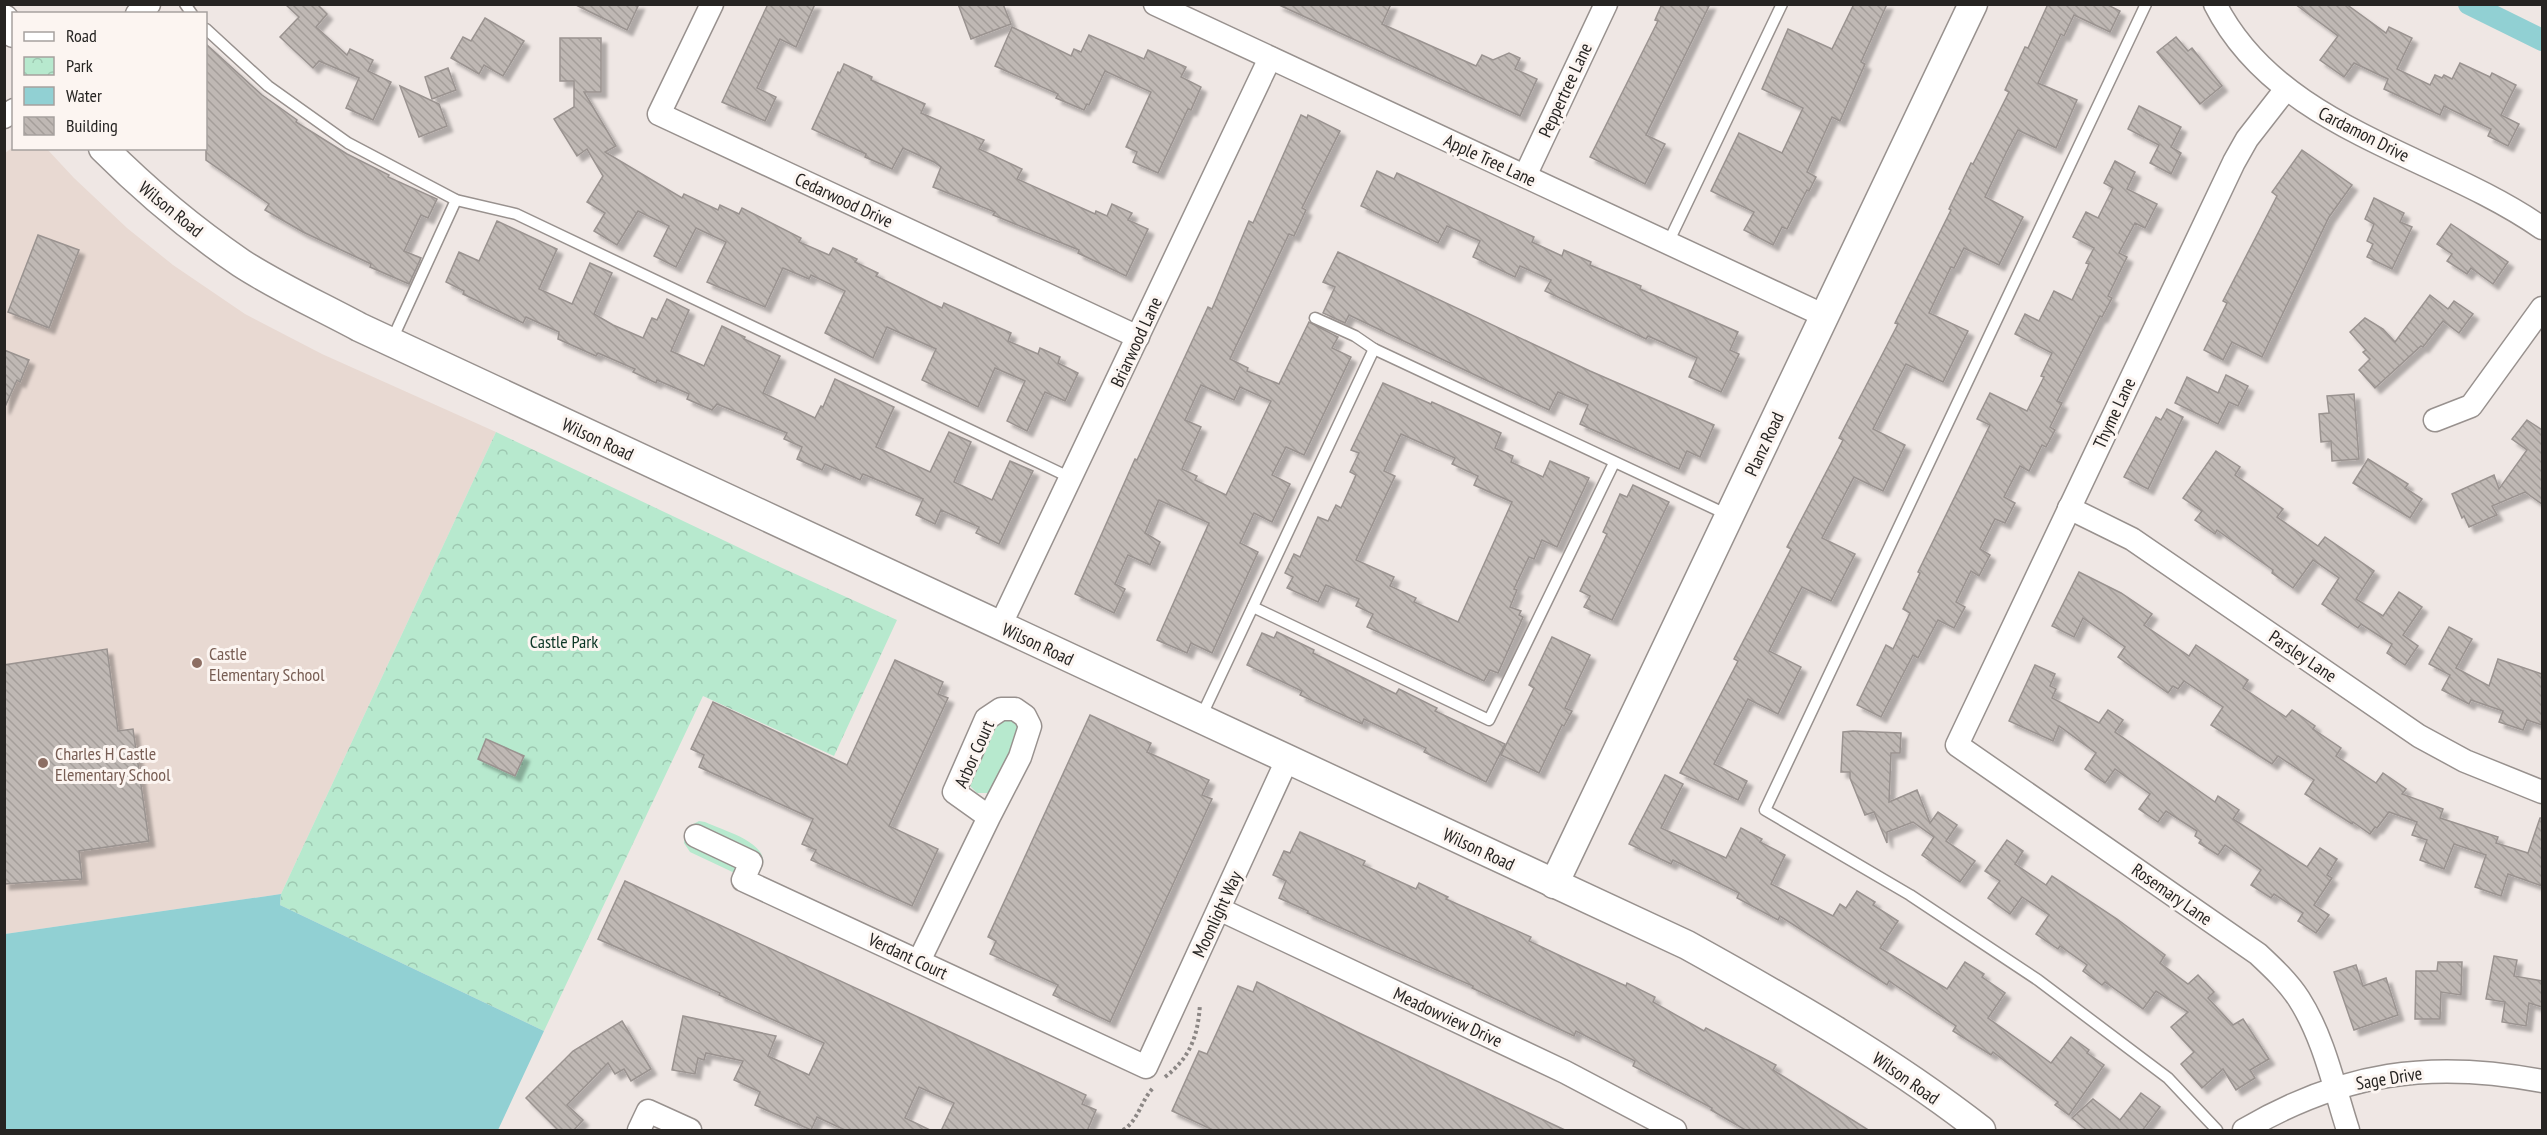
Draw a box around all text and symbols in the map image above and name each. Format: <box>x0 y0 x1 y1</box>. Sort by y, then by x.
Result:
legend <box>12 12 207 150</box>
text: Road <box>66 24 97 47</box>
street label: Peppertree Lane <box>1533 39 1597 141</box>
text: Park <box>66 54 93 77</box>
text: Water <box>66 84 102 107</box>
street label: Cardamon Drive <box>2315 101 2413 167</box>
text: Building <box>66 114 118 137</box>
street label: Apple Tree Lane <box>1440 129 1540 191</box>
street label: Cedarwood Drive <box>791 167 897 233</box>
street label: Wilson Road <box>134 176 208 242</box>
street label: Briarwood Lane <box>1105 293 1167 391</box>
street label: Thyme Lane <box>2088 374 2140 452</box>
street label: Planz Road <box>1739 408 1789 480</box>
street label: Wilson Road <box>558 412 638 466</box>
street label: Wilson Road <box>998 617 1078 671</box>
street label: Parsley Lane <box>2265 625 2341 687</box>
park label: Castle Park <box>530 630 598 653</box>
place label: Castle Elementary School <box>209 642 325 686</box>
marker: Castle Elementary School <box>190 656 204 670</box>
street label: Arbor Court <box>949 717 999 791</box>
place label: Charles H Castle Elementary School <box>55 742 171 786</box>
marker: Charles H Castle Elementary School <box>36 756 50 770</box>
street label: Wilson Road <box>1439 822 1519 876</box>
street label: Rosemary Lane <box>2127 858 2217 930</box>
street label: Moonlight Way <box>1187 867 1247 961</box>
street label: Verdant Court <box>864 927 951 984</box>
street label: Meadowview Drive <box>1390 982 1506 1052</box>
street label: Wilson Road <box>1868 1047 1944 1109</box>
street label: Sage Drive <box>2354 1061 2424 1095</box>

